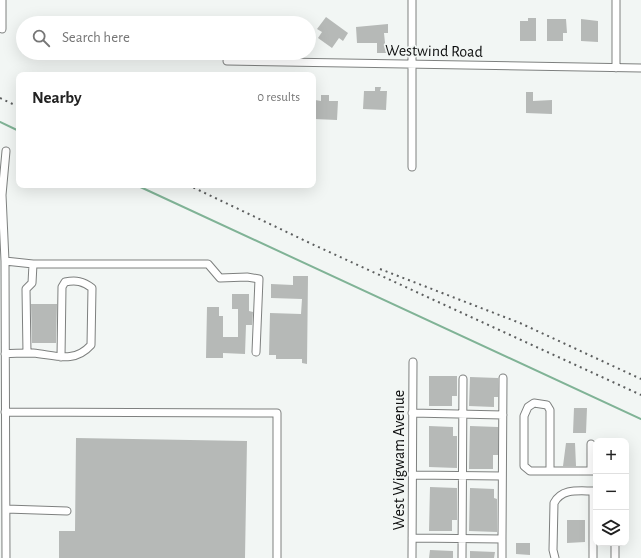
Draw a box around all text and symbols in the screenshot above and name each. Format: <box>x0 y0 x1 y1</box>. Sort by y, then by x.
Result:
search box <box>16 16 316 60</box>
icon: search <box>30 27 52 49</box>
text: Search here <box>62 30 130 45</box>
street label: Westwind Road <box>385 42 483 60</box>
text: Nearby <box>32 89 82 106</box>
text: 0 results <box>257 91 300 104</box>
street label: West Wigwam Avenue <box>391 390 407 530</box>
map controls <box>593 438 629 546</box>
button: + <box>593 438 629 474</box>
button: − <box>593 474 629 510</box>
button: layers <box>593 510 629 546</box>

